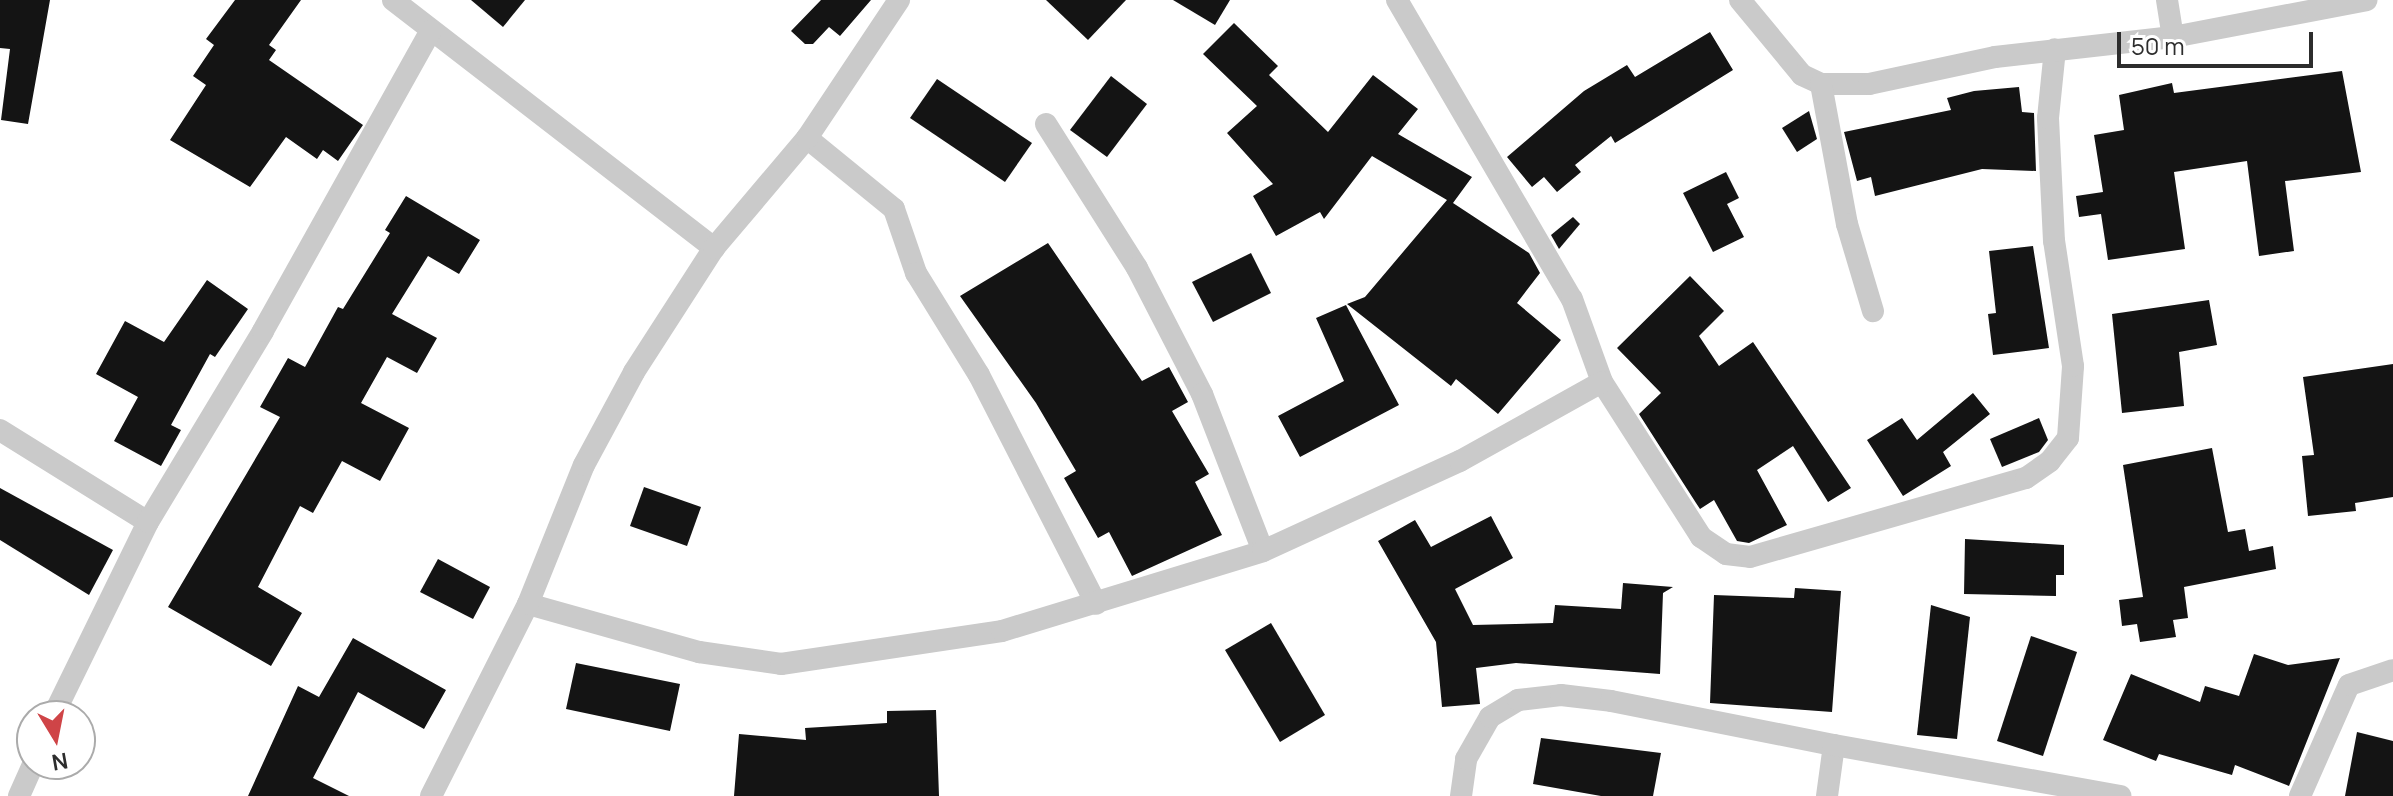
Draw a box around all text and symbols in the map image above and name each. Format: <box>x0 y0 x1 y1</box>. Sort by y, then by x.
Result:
scale bar <box>2121 16 2317 66</box>
text: 50 m <box>2131 29 2185 62</box>
north arrow <box>16 700 96 780</box>
text: N <box>49 746 70 778</box>

